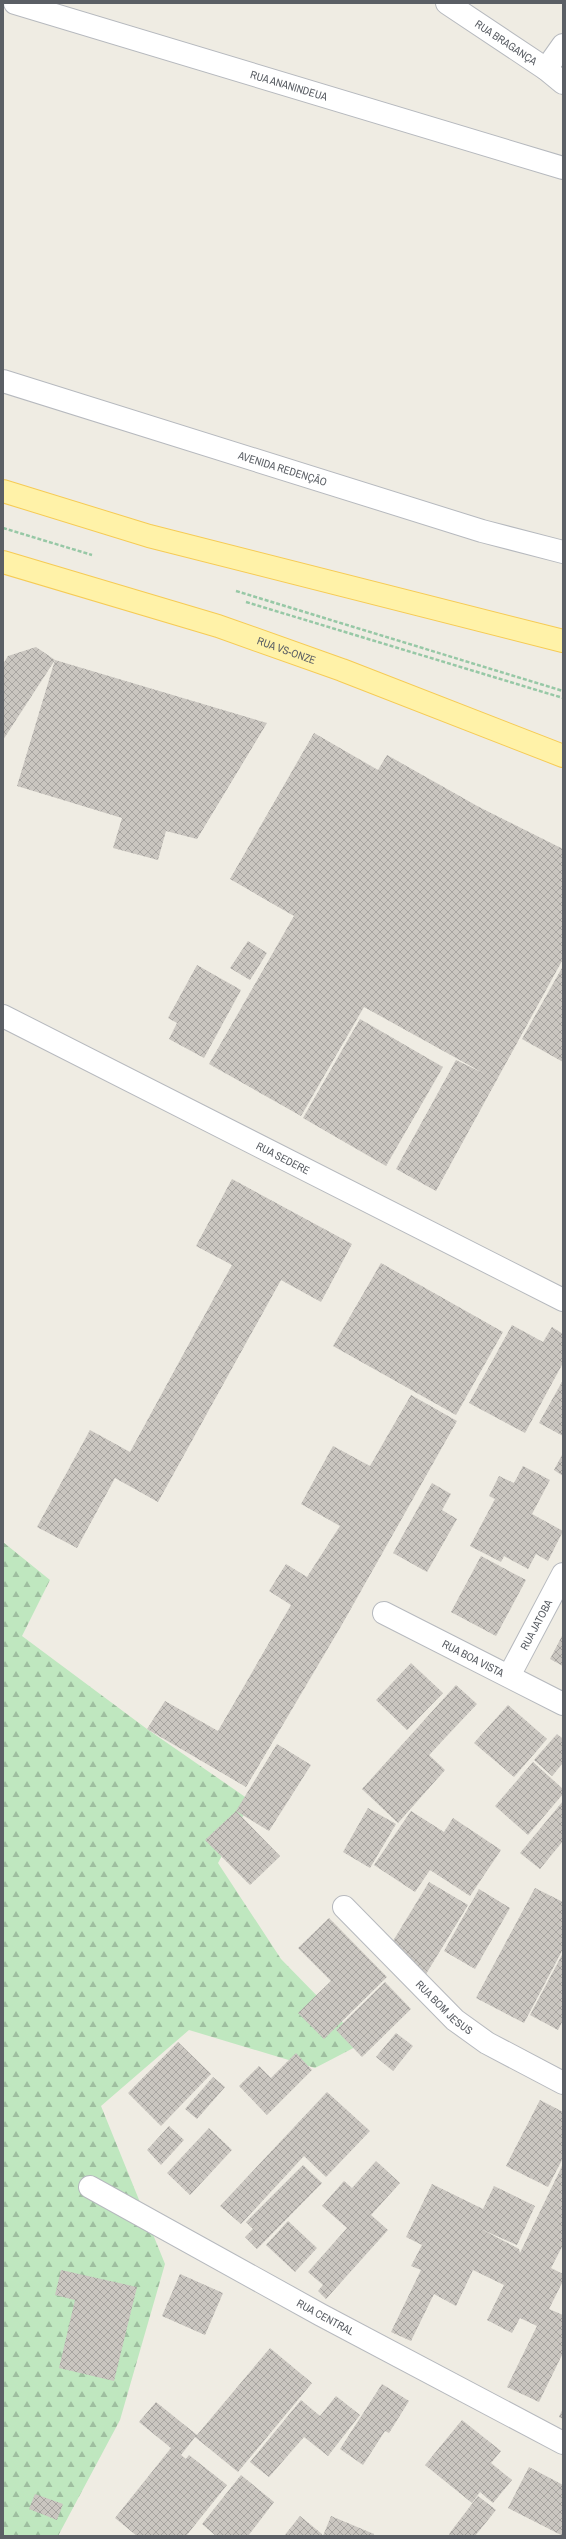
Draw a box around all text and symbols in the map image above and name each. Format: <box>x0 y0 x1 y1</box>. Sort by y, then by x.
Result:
street label: RUA BRAGANÇA <box>472 17 541 69</box>
street label: RUA ANANINDEUA <box>249 67 330 104</box>
street label: AVENIDA REDENÇÃO <box>236 448 329 489</box>
street label: RUA VS-ONZE <box>255 633 318 667</box>
street label: RUA SEDERE <box>254 1139 312 1177</box>
street label: RUA JATOBA <box>517 1596 556 1652</box>
street label: RUA BOA VISTA <box>440 1637 507 1680</box>
street label: RUA BOM JESUS <box>413 1977 476 2038</box>
street label: RUA CENTRAL <box>294 2296 357 2338</box>

